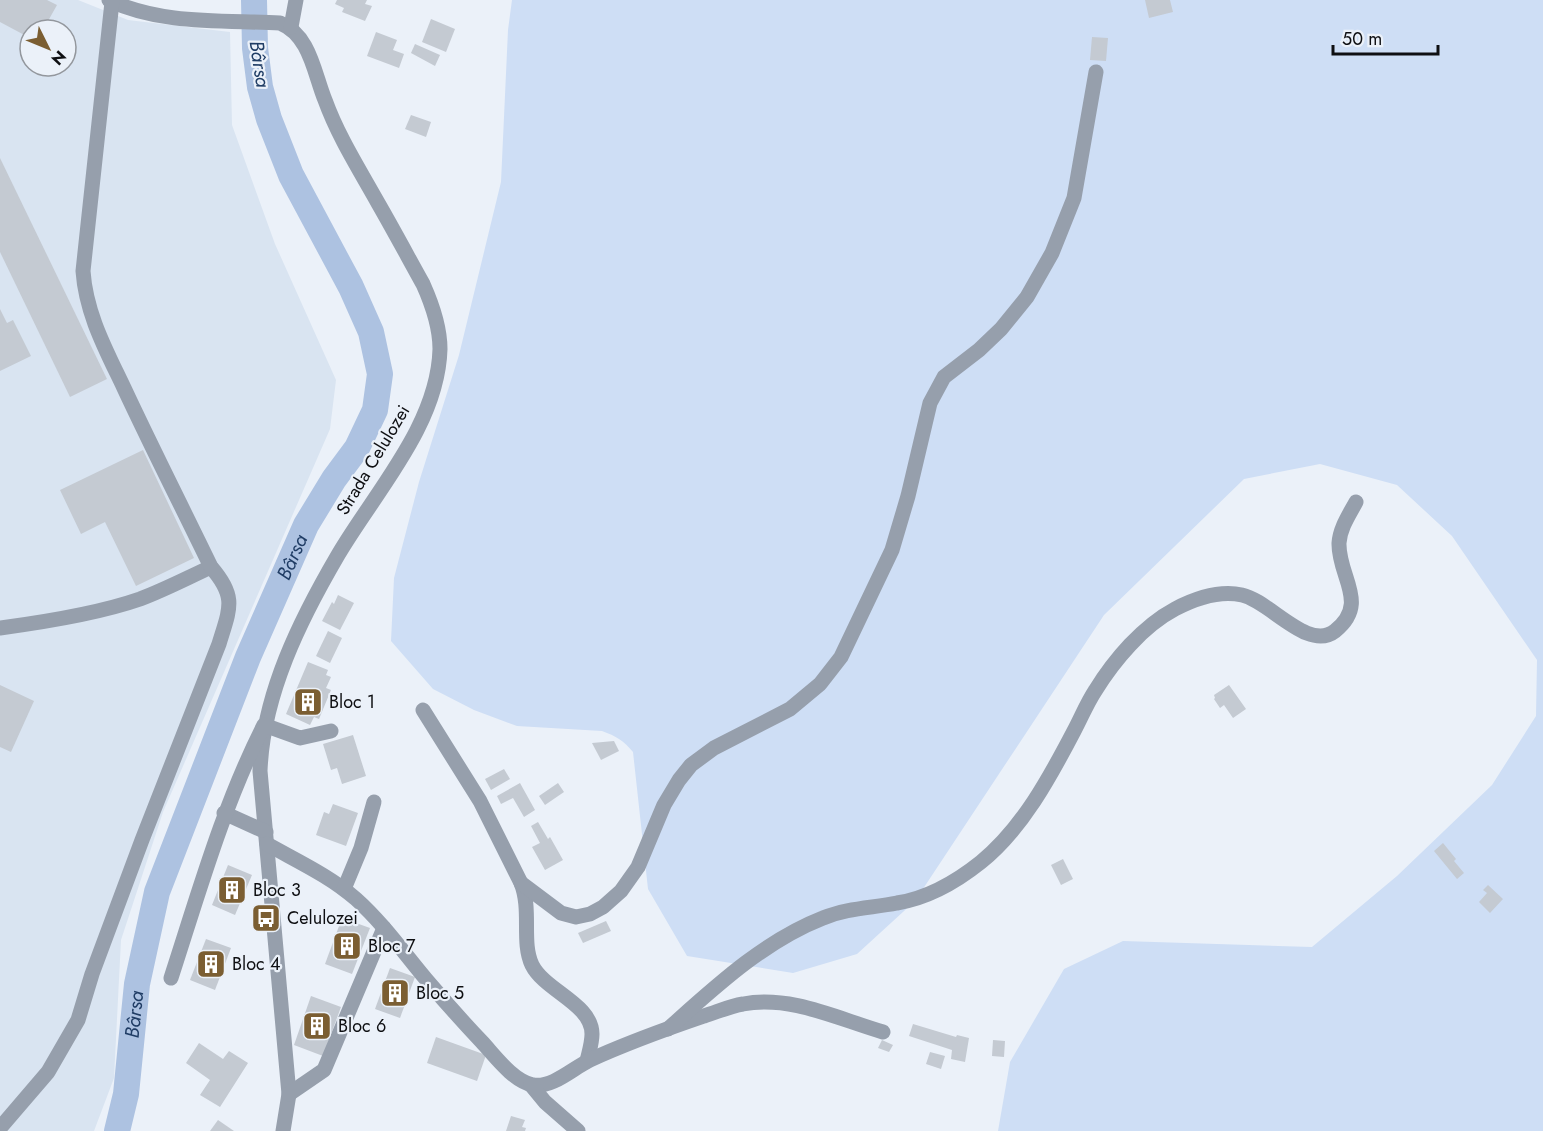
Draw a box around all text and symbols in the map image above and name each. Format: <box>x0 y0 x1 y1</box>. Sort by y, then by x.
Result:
north arrow <box>18 18 78 78</box>
scale bar <box>1333 18 1438 56</box>
text: 50 m <box>1342 26 1382 52</box>
water label: Bârsa <box>241 38 278 90</box>
text: N <box>46 45 71 70</box>
street label: Strada Celulozei <box>330 400 416 520</box>
water label: Bârsa <box>270 530 315 585</box>
building icon: Bloc 1 <box>292 686 324 718</box>
place label: Bloc 1 <box>329 689 375 715</box>
building icon: Bloc 3 <box>216 874 248 906</box>
place label: Bloc 3 <box>253 877 301 903</box>
bus stop icon: Celulozei <box>250 902 282 934</box>
place label: Celulozei <box>287 905 358 931</box>
building icon: Bloc 7 <box>331 930 363 962</box>
place label: Bloc 7 <box>368 933 416 959</box>
building icon: Bloc 4 <box>195 948 227 980</box>
place label: Bloc 4 <box>232 951 281 977</box>
building icon: Bloc 5 <box>379 977 411 1009</box>
place label: Bloc 5 <box>416 980 464 1006</box>
water label: Bârsa <box>118 989 151 1040</box>
building icon: Bloc 6 <box>301 1010 333 1042</box>
place label: Bloc 6 <box>338 1013 386 1039</box>

